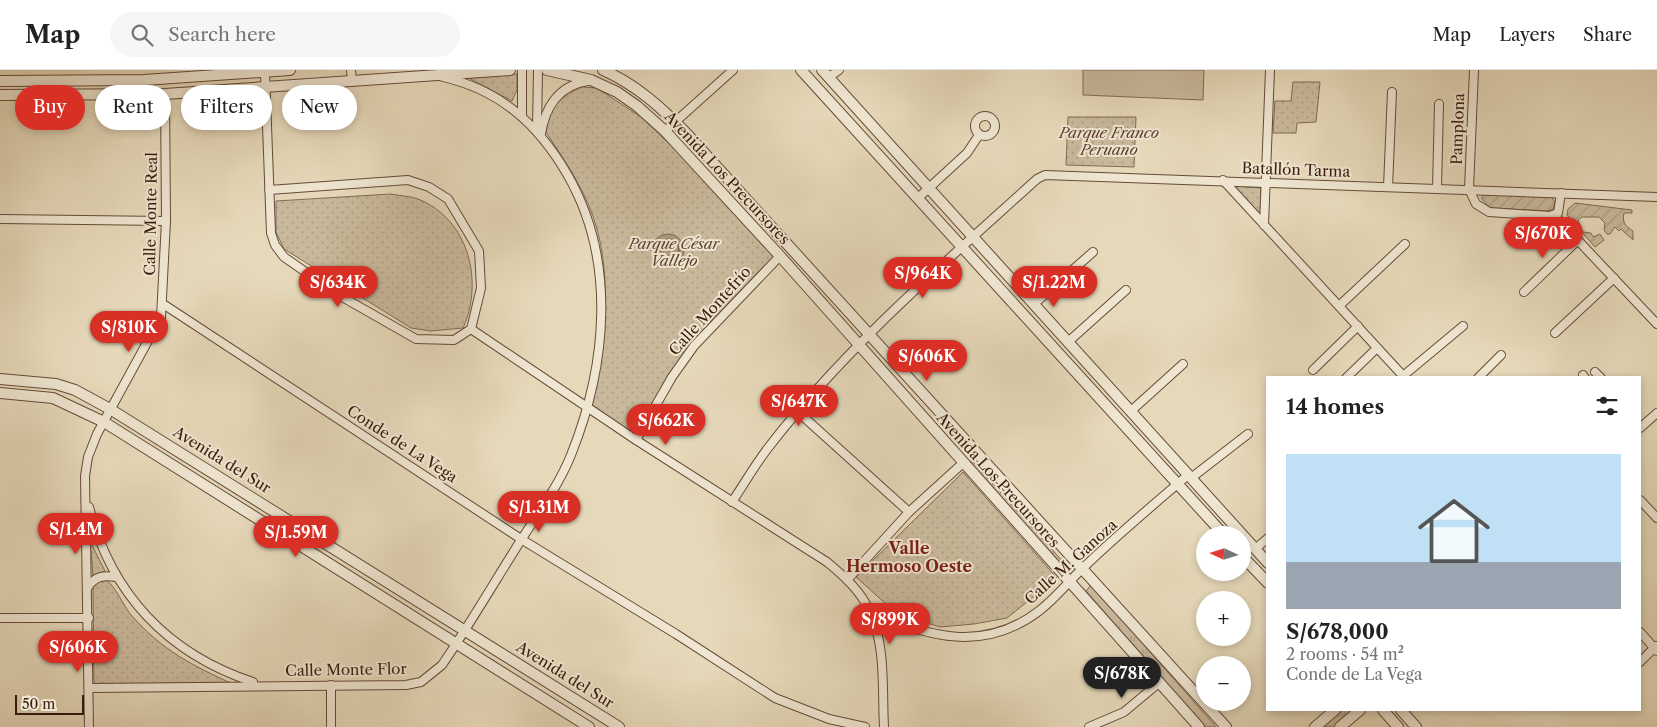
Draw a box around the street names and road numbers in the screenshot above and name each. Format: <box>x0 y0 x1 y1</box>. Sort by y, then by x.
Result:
street label: Pamplona <box>1447 93 1468 165</box>
street label: Avenida Los Precursores <box>660 106 794 248</box>
street label: Calle Monte Real <box>140 152 161 276</box>
street label: Batallón Tarma <box>1241 158 1351 181</box>
street label: Calle Montefrío <box>665 262 755 359</box>
street label: Conde de La Vega <box>343 401 461 486</box>
street label: Avenida Los Precursores <box>932 407 1064 551</box>
street label: Avenida del Sur <box>169 421 275 498</box>
street label: Calle M. Ganoza <box>1020 515 1121 608</box>
street label: Avenida del Sur <box>512 636 618 713</box>
street label: Calle Monte Flor <box>285 659 408 680</box>

